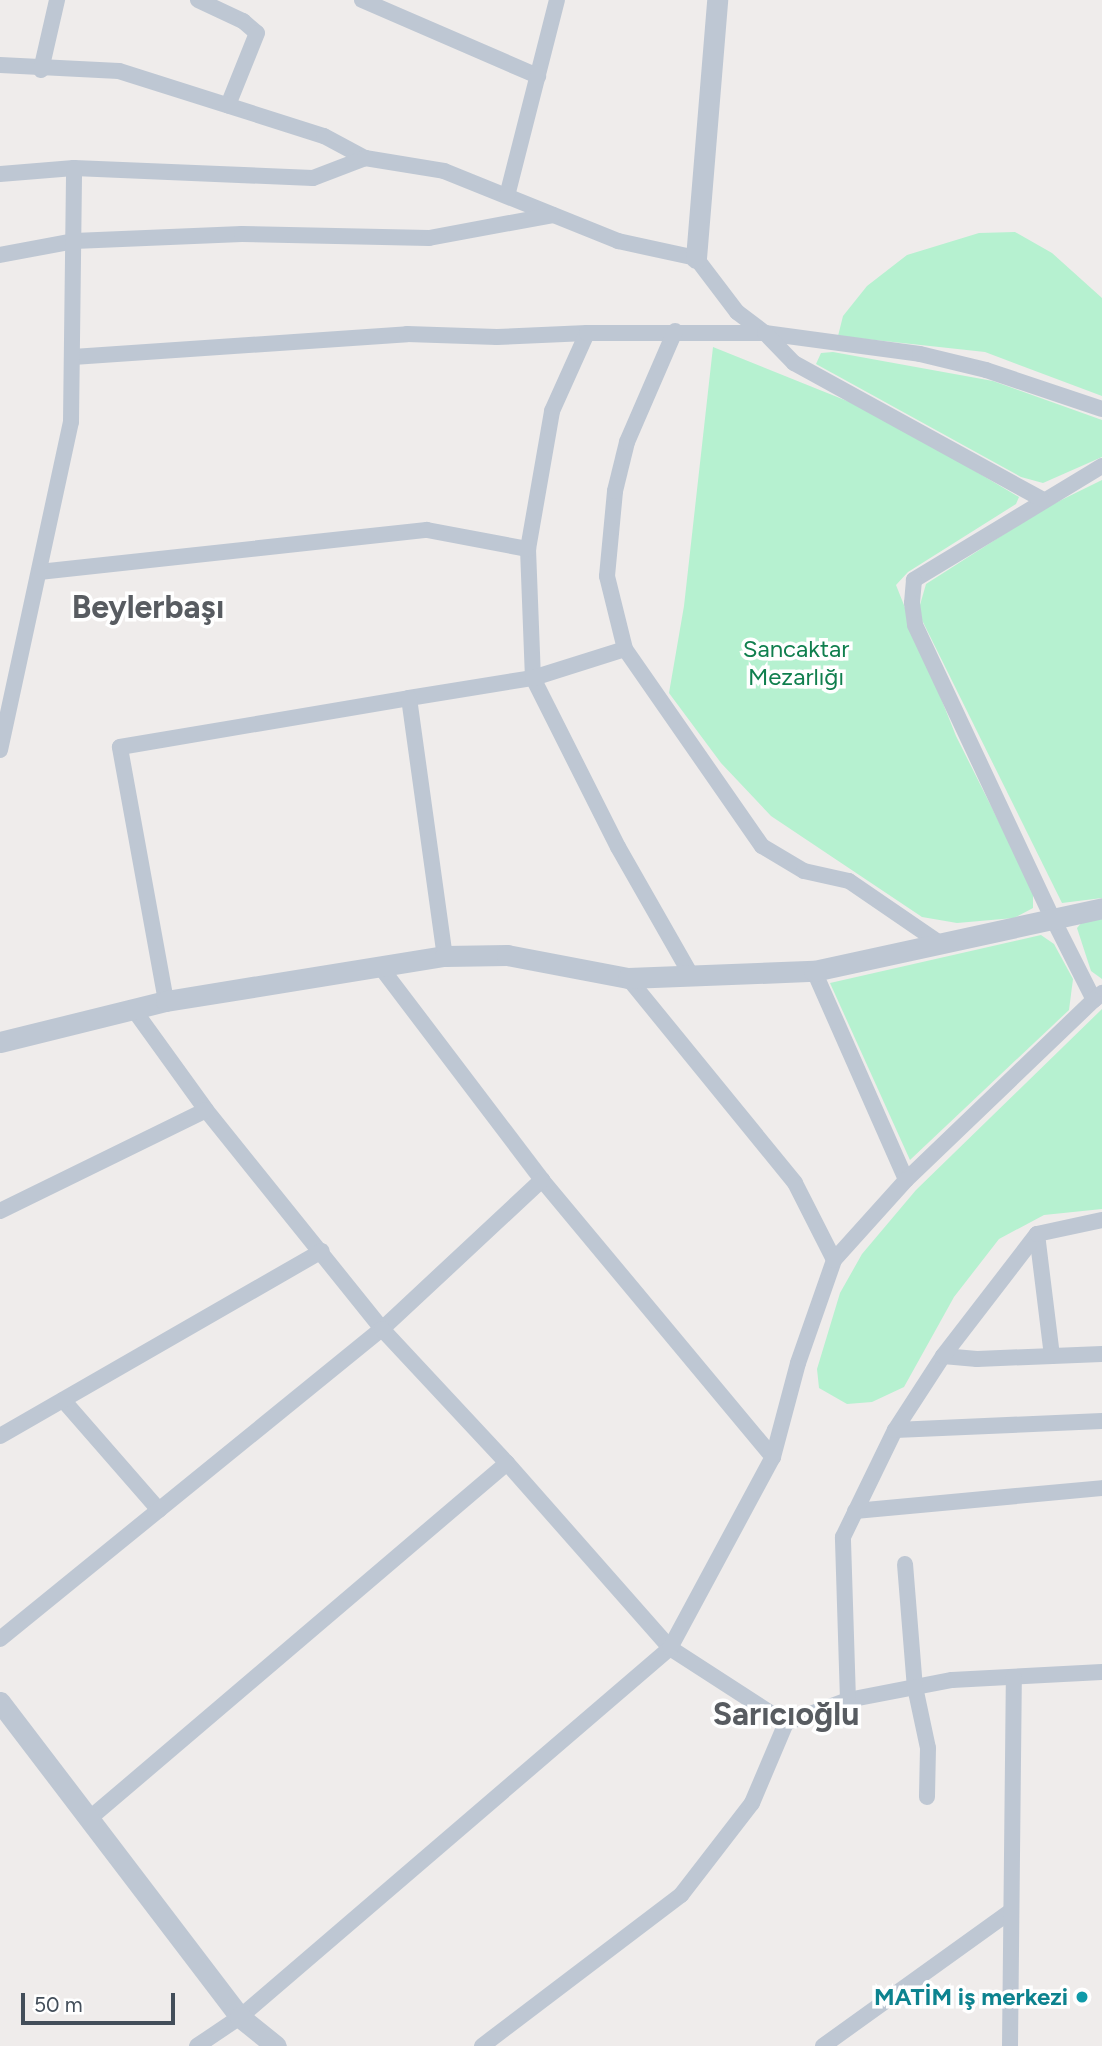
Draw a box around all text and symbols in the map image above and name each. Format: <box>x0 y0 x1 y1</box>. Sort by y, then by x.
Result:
district label: Beylerbaşı <box>72 588 224 626</box>
park label: Sancaktar Mezarlığı <box>743 635 849 691</box>
district label: Sarıcıoğlu <box>713 1695 859 1733</box>
scale bar <box>24 1980 178 2024</box>
place label: MATİM iş merkezi <box>874 1983 1068 2011</box>
marker: MATİM iş merkezi <box>1074 1989 1090 2005</box>
text: 50 m <box>34 1992 83 2017</box>

